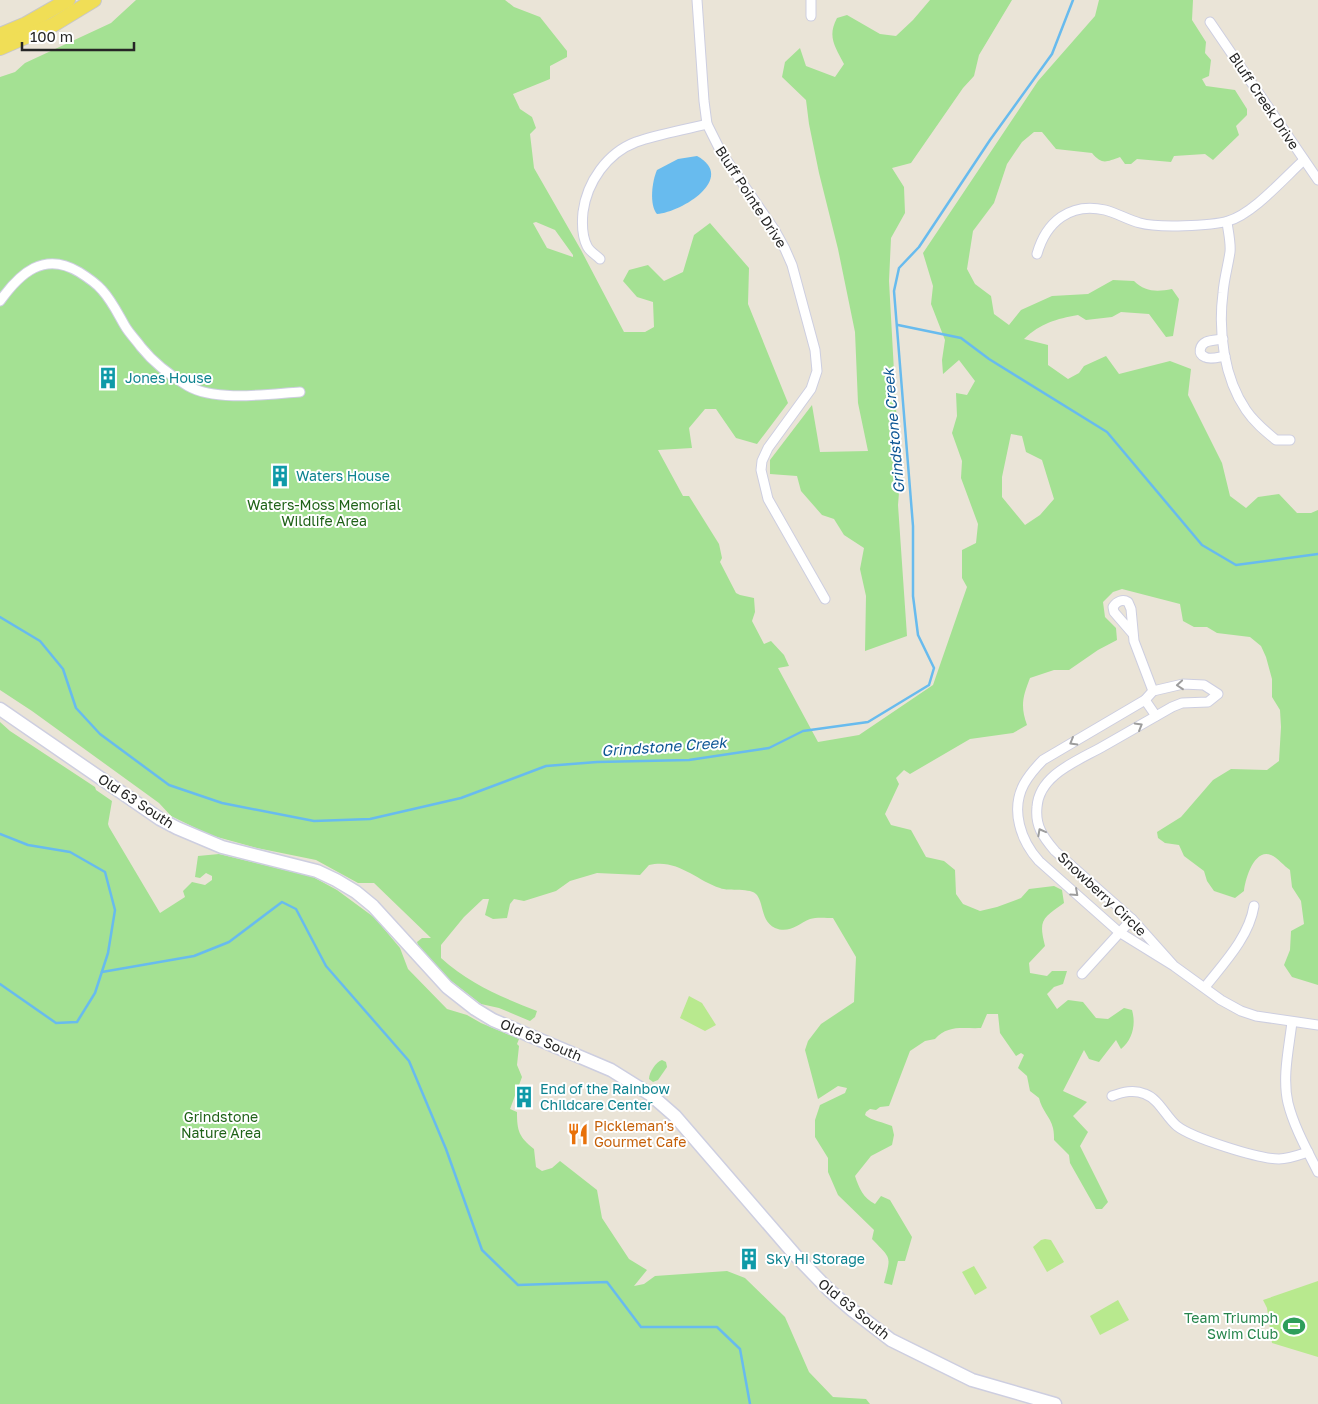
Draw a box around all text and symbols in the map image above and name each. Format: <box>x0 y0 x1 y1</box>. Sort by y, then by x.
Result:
scale bar <box>22 20 135 52</box>
text: 100 m <box>30 27 73 45</box>
street label: Bluff Creek Drive <box>1226 49 1303 152</box>
street label: Bluff Pointe Drive <box>712 143 791 251</box>
building icon: Jones House <box>95 365 121 391</box>
water label: Grindstone Creek <box>878 366 907 494</box>
place label: Jones House <box>125 369 212 386</box>
building icon: Waters House <box>267 463 293 489</box>
place label: Waters House <box>296 467 390 484</box>
park label: Waters-Moss Memorial Wildlife Area <box>247 496 401 529</box>
one-way arrow <box>1176 680 1184 691</box>
one-way arrow <box>1134 722 1143 732</box>
water label: Grindstone Creek <box>601 733 729 759</box>
one-way arrow <box>1069 736 1078 746</box>
street label: Old 63 South <box>95 770 177 831</box>
one-way arrow <box>1037 829 1047 838</box>
street label: Snowberry Circle <box>1054 848 1150 939</box>
one-way arrow <box>1070 887 1079 896</box>
street label: Old 63 South <box>498 1015 585 1064</box>
place label: End of the Rainbow Childcare Center <box>540 1080 670 1113</box>
building icon: End of the Rainbow Childcare Center <box>511 1084 537 1110</box>
park label: Grindstone Nature Area <box>181 1108 261 1141</box>
place label: Pickleman's Gourmet Cafe <box>594 1117 686 1150</box>
restaurant icon: Pickleman's Gourmet Cafe <box>565 1121 591 1147</box>
building icon: Sky Hi Storage <box>736 1246 762 1272</box>
place label: Sky Hi Storage <box>766 1250 865 1267</box>
street label: Old 63 South <box>815 1275 893 1343</box>
place label: Team Triumph Swim Club <box>1184 1309 1278 1342</box>
sports icon: Team Triumph Swim Club <box>1281 1313 1307 1339</box>

